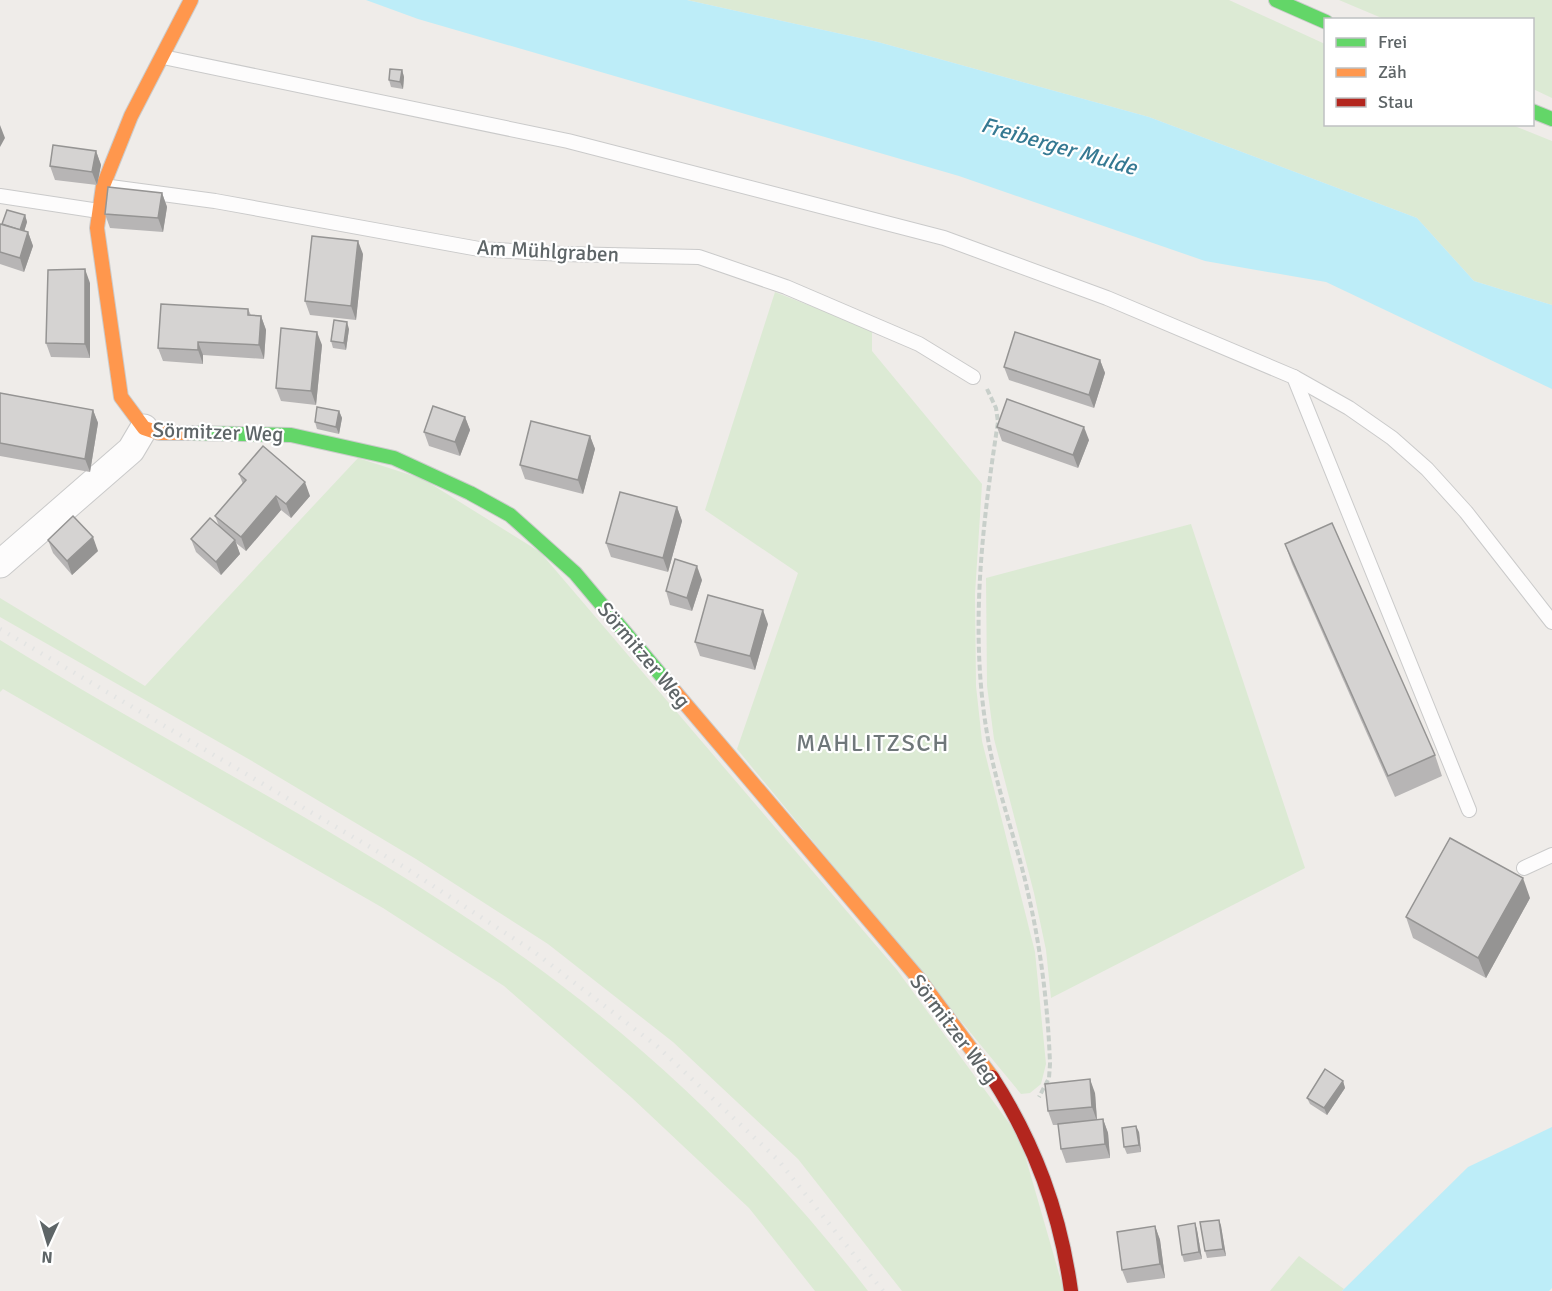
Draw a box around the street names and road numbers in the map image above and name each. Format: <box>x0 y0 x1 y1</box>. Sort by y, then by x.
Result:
street label: Am Mühlgraben <box>476 234 620 268</box>
street label: Sörmitzer Weg <box>152 417 284 447</box>
street label: Sörmitzer Weg <box>592 597 696 713</box>
street label: Sörmitzer Weg <box>904 969 1004 1089</box>

